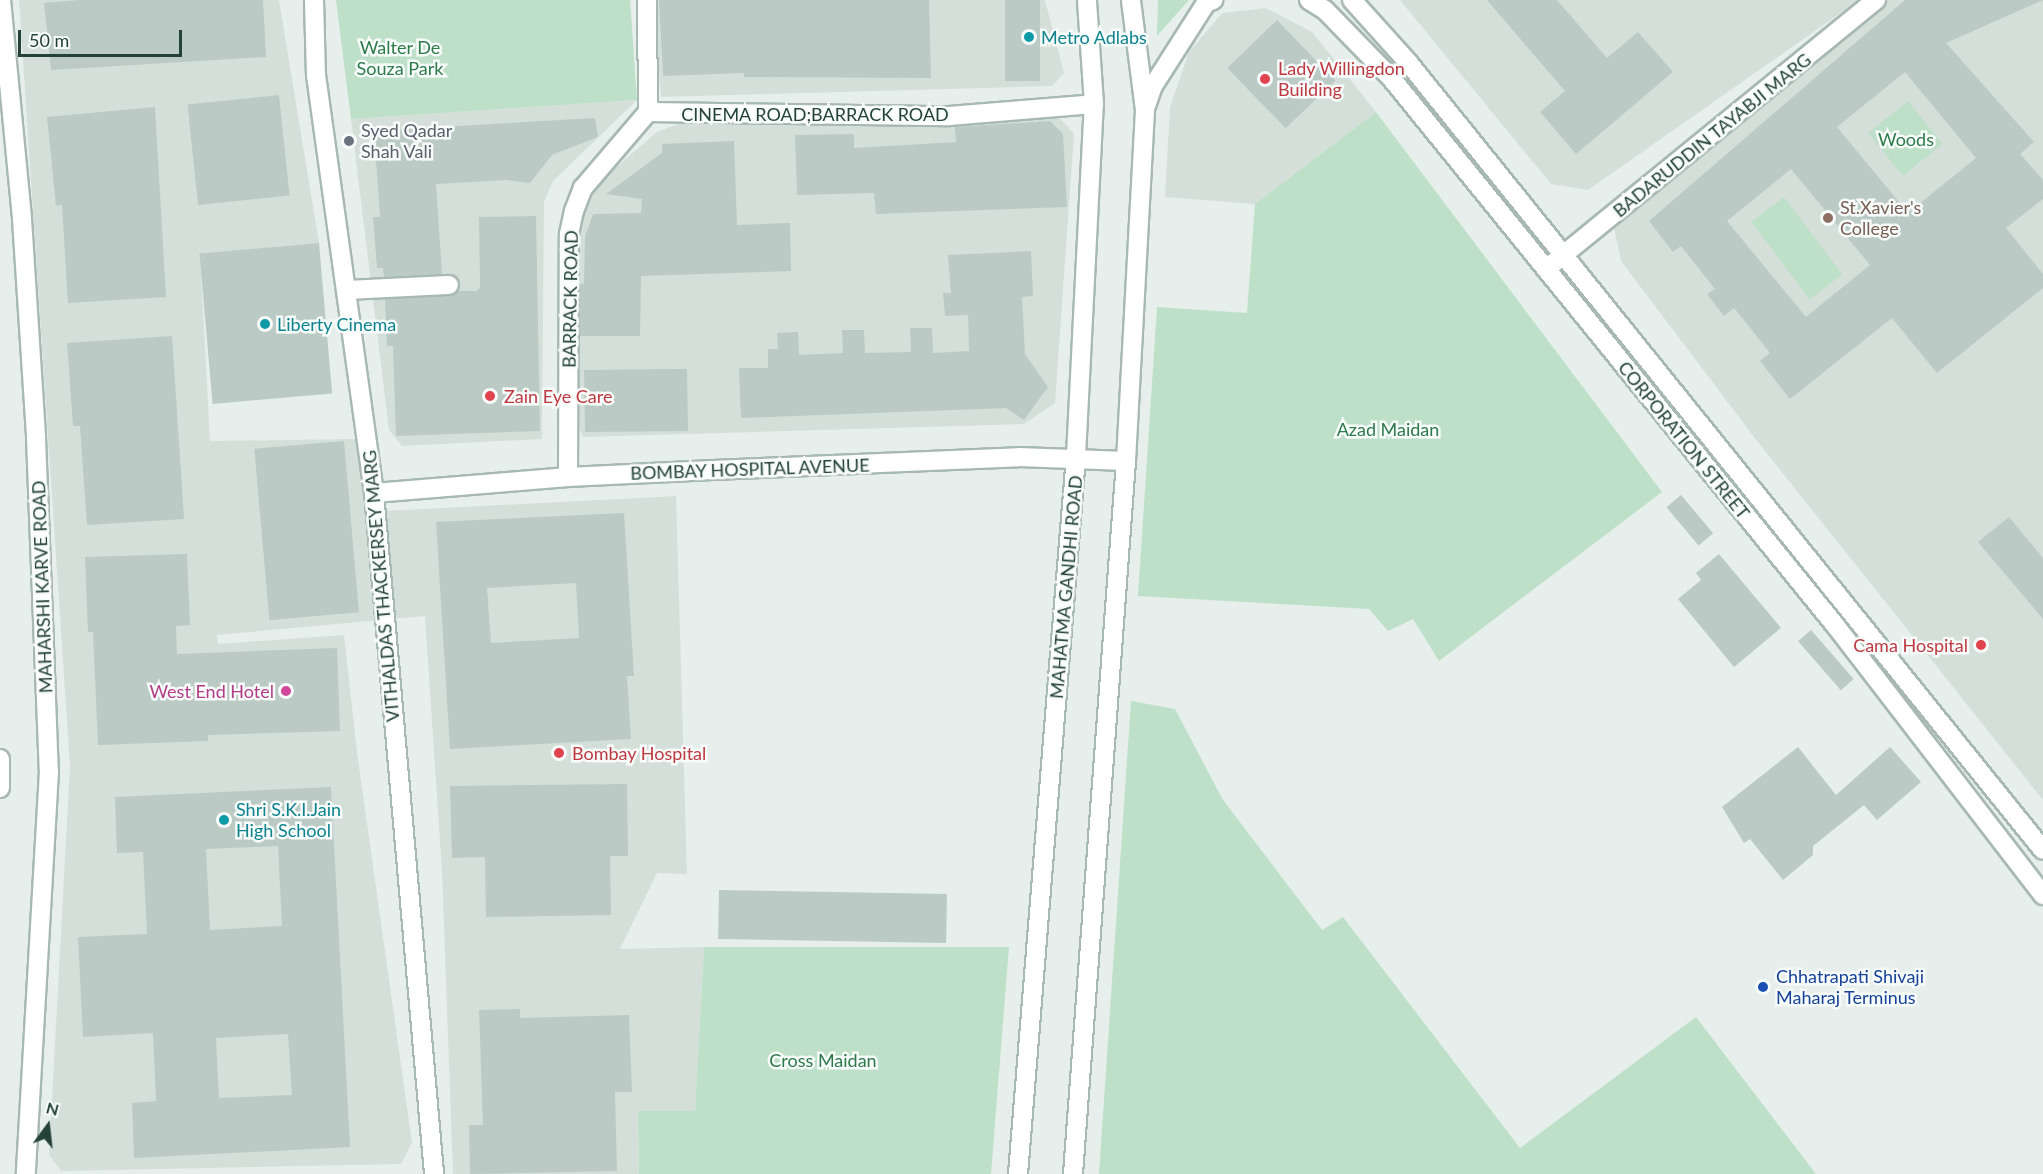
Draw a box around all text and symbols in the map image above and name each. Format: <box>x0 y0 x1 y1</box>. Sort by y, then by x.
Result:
scale bar <box>21 18 184 56</box>
place label: Metro Adlabs <box>1041 26 1147 48</box>
text: 50 m <box>29 29 69 51</box>
marker: Metro Adlabs <box>1022 30 1036 44</box>
park label: Walter De Souza Park <box>357 37 443 80</box>
street label: BADARUDDIN TAYABJI MARG <box>1609 48 1815 222</box>
place label: Lady Willingdon Building <box>1278 58 1405 100</box>
marker: Lady Willingdon Building <box>1256 70 1274 88</box>
street label: CINEMA ROAD;BARRACK ROAD <box>681 103 949 125</box>
place label: Syed Qadar Shah Vali <box>361 120 452 162</box>
park label: Woods <box>1878 128 1934 150</box>
marker: Syed Qadar Shah Vali <box>342 134 356 148</box>
place label: St.Xavier's College <box>1840 197 1921 240</box>
marker: St.Xavier's College <box>1821 211 1835 225</box>
street label: BARRACK ROAD <box>558 230 582 368</box>
place label: Liberty Cinema <box>277 313 397 335</box>
marker: Liberty Cinema <box>258 317 272 331</box>
street label: CORPORATION STREET <box>1614 357 1754 523</box>
place label: Zain Eye Care <box>504 385 612 407</box>
marker: Zain Eye Care <box>481 387 499 405</box>
park label: Azad Maidan <box>1337 418 1439 440</box>
street label: VITHALDAS THACKERSEY MARG <box>358 449 404 723</box>
street label: BOMBAY HOSPITAL AVENUE <box>629 454 871 484</box>
street label: MAHATMA GANDHI ROAD <box>1045 474 1087 700</box>
street label: MAHARSHI KARVE ROAD <box>27 480 57 694</box>
place label: Cama Hospital <box>1853 634 1968 656</box>
marker: Cama Hospital <box>1972 636 1990 654</box>
place label: West End Hotel <box>149 680 274 702</box>
marker: West End Hotel <box>279 684 293 698</box>
place label: Bombay Hospital <box>572 742 707 764</box>
marker: Bombay Hospital <box>550 744 568 762</box>
place label: Shri S.K.I.Jain High School <box>236 799 341 842</box>
marker: Shri S.K.I.Jain High School <box>217 813 231 827</box>
place label: Chhatrapati Shivaji Maharaj Terminus <box>1776 966 1924 1008</box>
marker: Chhatrapati Shivaji Maharaj Terminus <box>1754 978 1772 996</box>
park label: Cross Maidan <box>769 1049 877 1071</box>
north arrow <box>18 1096 78 1156</box>
text: N <box>44 1097 61 1119</box>

